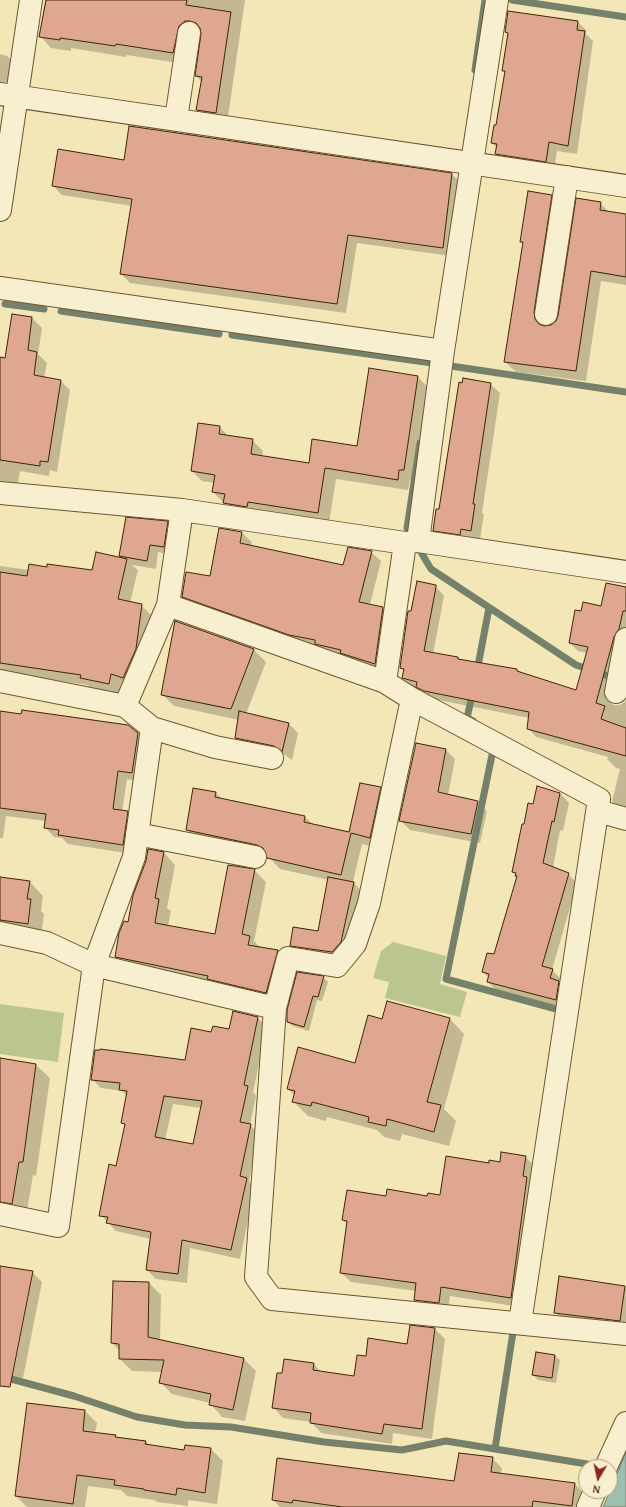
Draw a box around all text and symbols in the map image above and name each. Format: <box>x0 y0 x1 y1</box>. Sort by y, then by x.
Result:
north arrow <box>578 1459 618 1499</box>
text: N <box>591 1481 601 1498</box>

